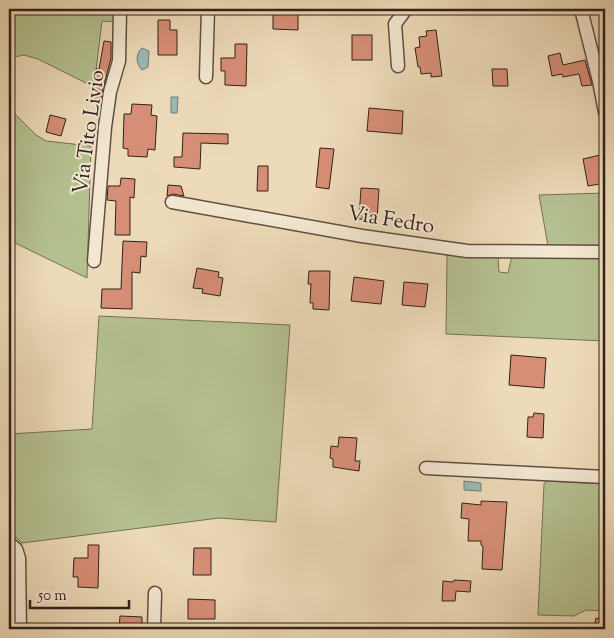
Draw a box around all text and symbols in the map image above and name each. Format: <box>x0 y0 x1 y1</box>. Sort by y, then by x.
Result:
street label: Via Tito Livio <box>66 68 114 196</box>
street label: Via Fedro <box>345 199 436 243</box>
scale bar <box>30 578 129 610</box>
text: 50 m <box>37 586 67 607</box>

